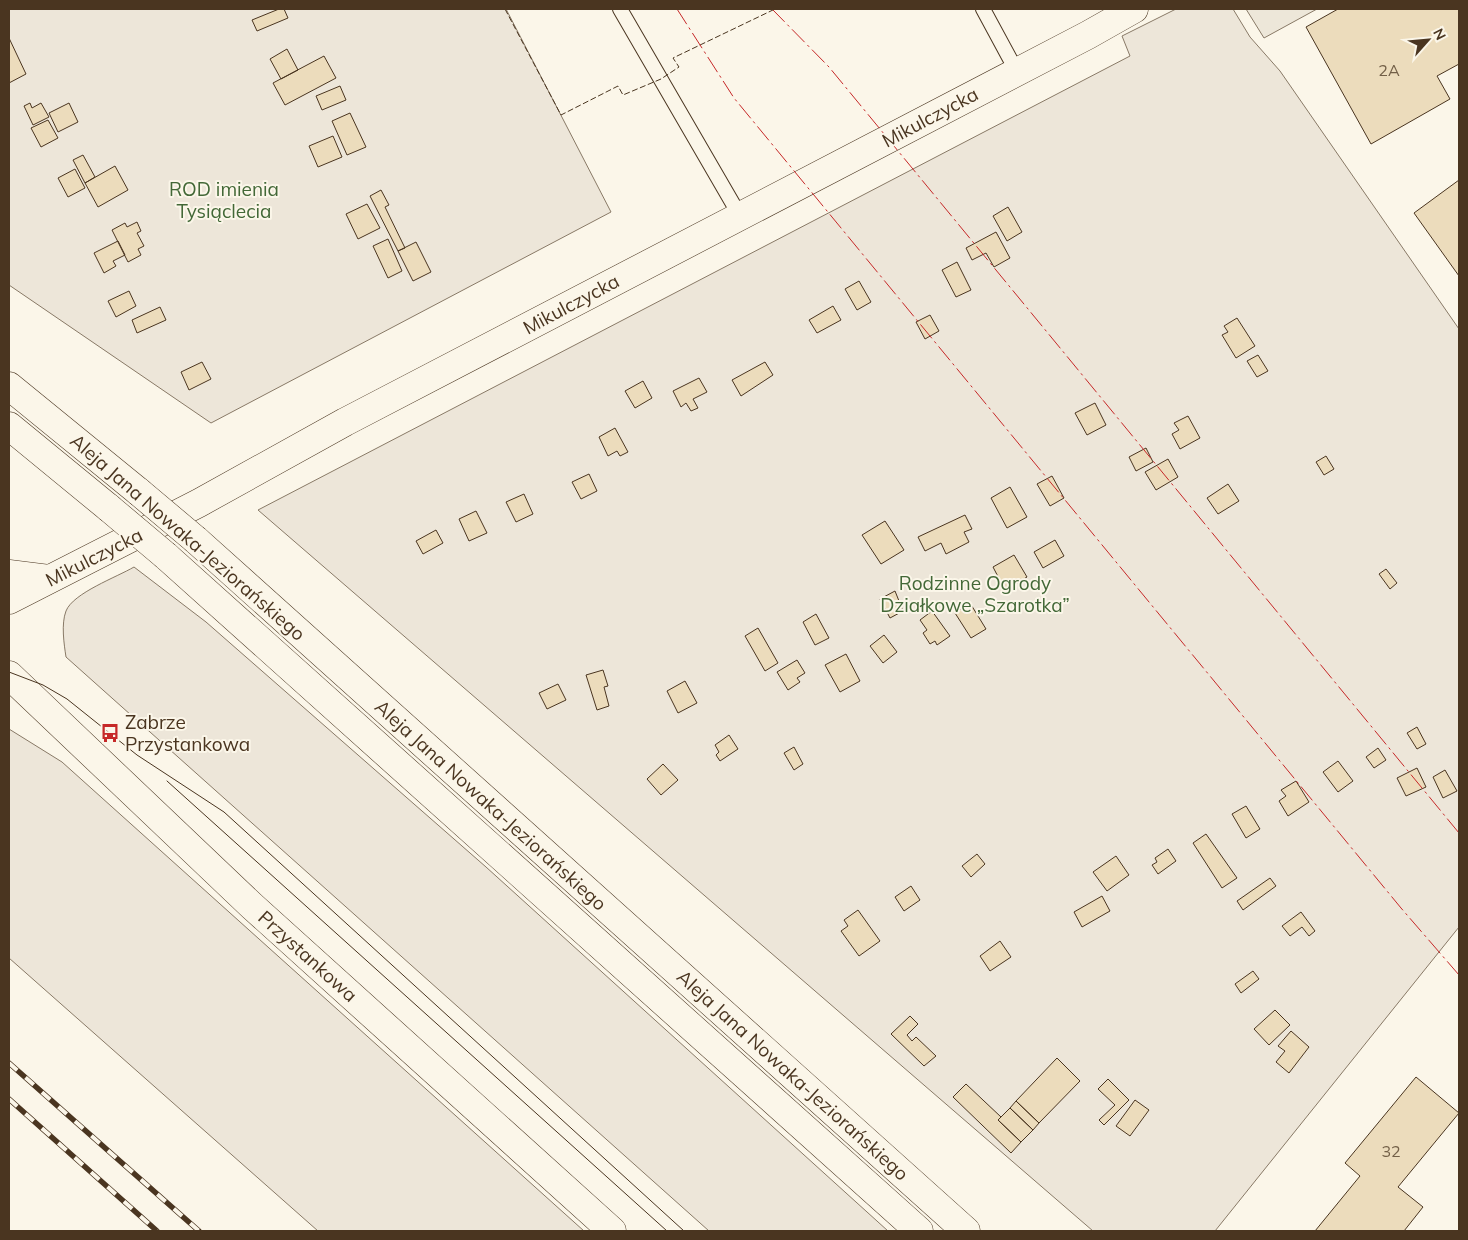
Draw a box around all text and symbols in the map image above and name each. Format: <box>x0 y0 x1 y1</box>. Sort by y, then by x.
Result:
north arrow <box>1403 15 1453 65</box>
text: N <box>1429 25 1450 43</box>
house number: 2A <box>1378 60 1400 80</box>
street label: Mikulczycka <box>878 82 982 152</box>
park label: ROD imienia Tysiąclecia <box>169 177 279 223</box>
street label: Mikulczycka <box>519 269 623 339</box>
street label: Aleja Jana Nowaka-Jeziorańskiego <box>66 428 310 646</box>
street label: Mikulczycka <box>41 522 147 592</box>
park label: Rodzinne Ogrody Działkowe „Szarotka” <box>880 571 1070 617</box>
street label: Aleja Jana Nowaka-Jeziorańskiego <box>370 694 612 916</box>
place label: Zabrze Przystankowa <box>125 710 250 756</box>
bus stop icon: Zabrze Przystankowa <box>99 722 121 744</box>
street label: Przystankowa <box>253 905 363 1007</box>
street label: Aleja Jana Nowaka-Jeziorańskiego <box>672 964 914 1186</box>
house number: 32 <box>1381 1141 1401 1161</box>

